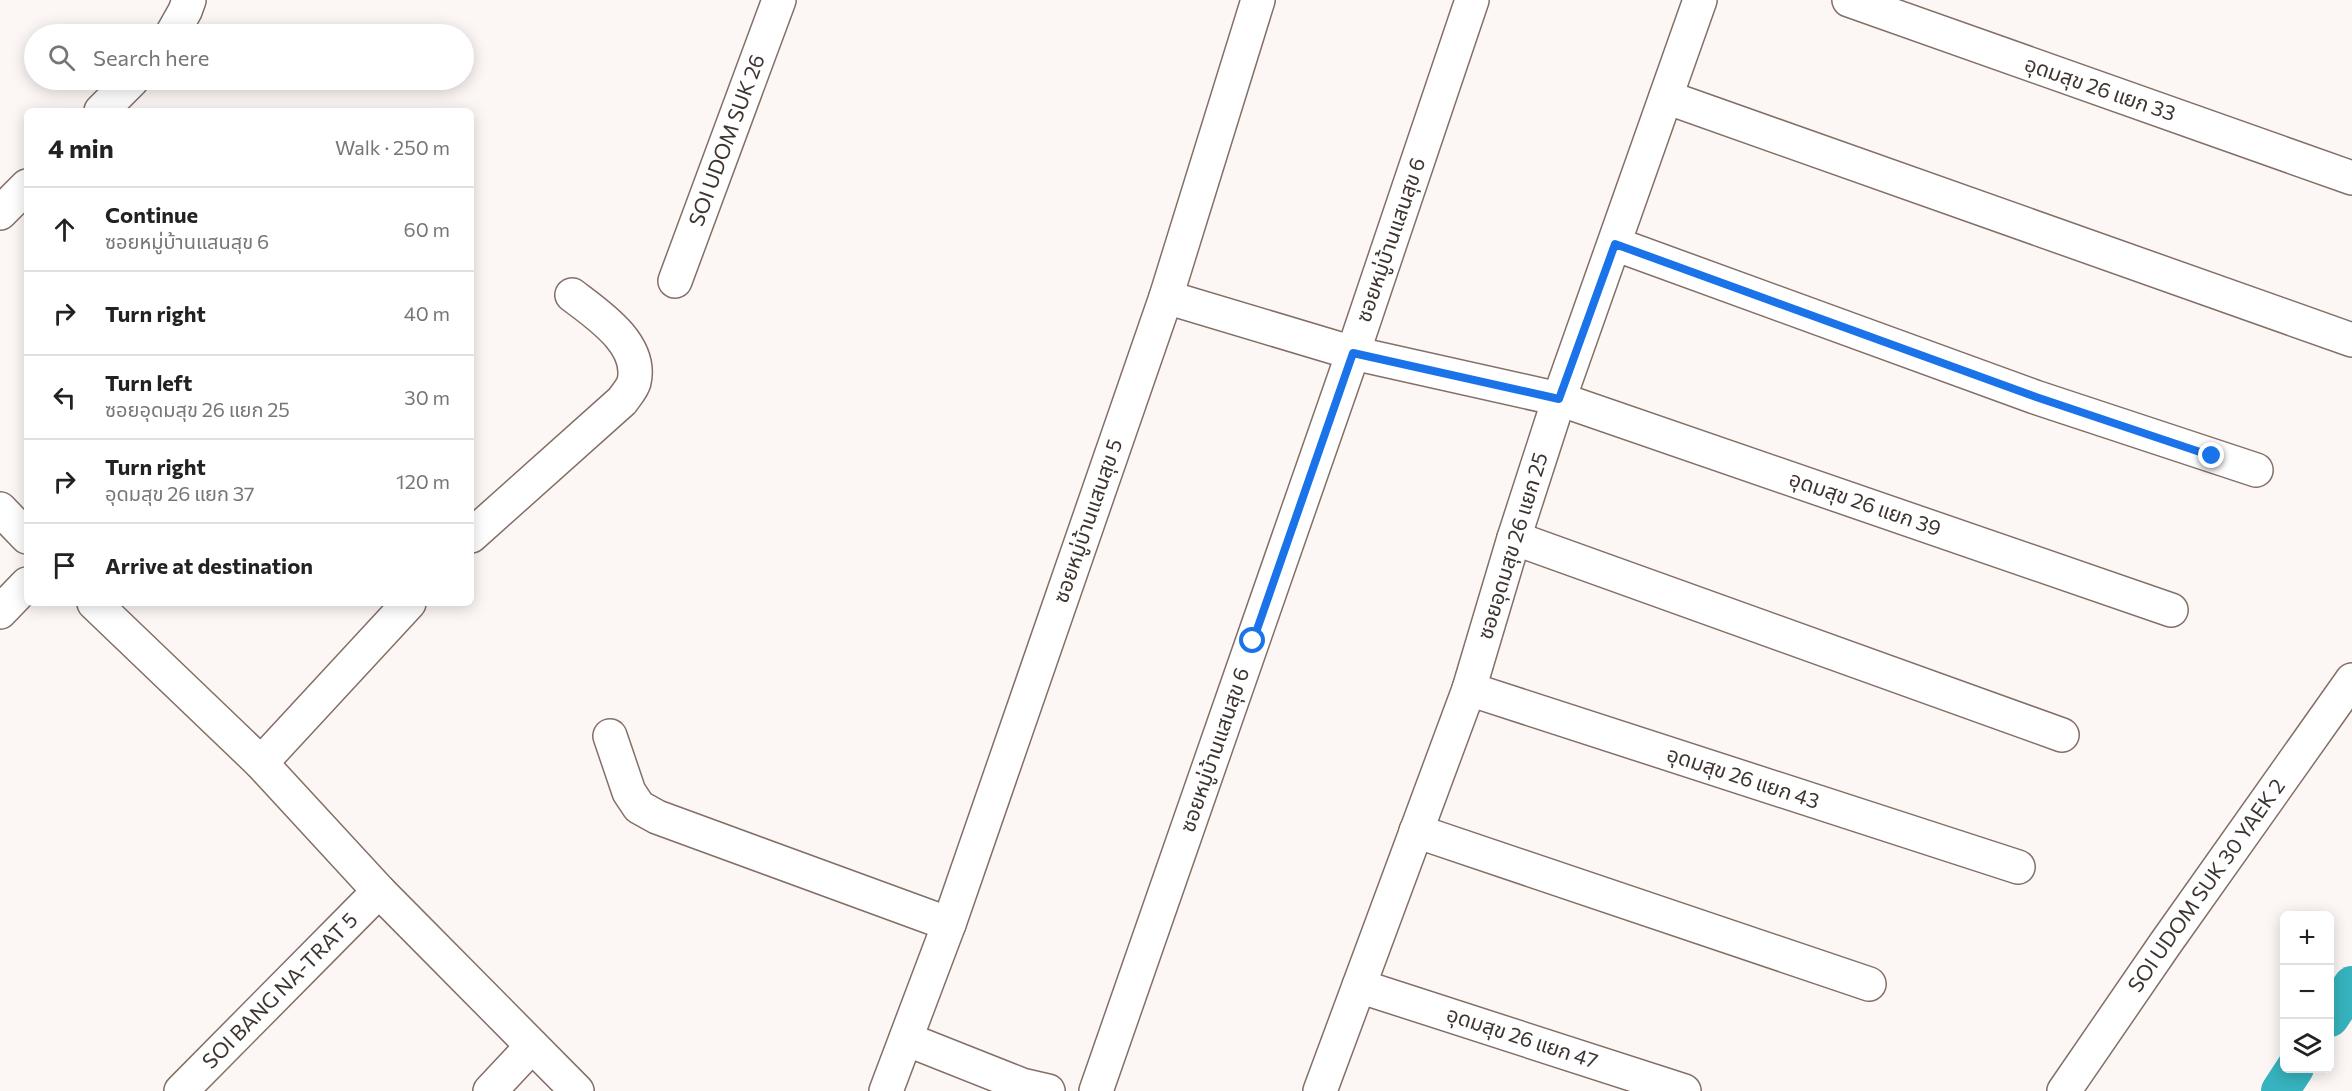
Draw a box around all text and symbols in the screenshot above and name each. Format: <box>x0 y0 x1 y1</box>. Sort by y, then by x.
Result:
search box <box>24 24 474 90</box>
icon: search <box>45 41 78 74</box>
text: Search here <box>93 44 209 71</box>
street label: SOI UDOM SUK 26 <box>682 50 769 229</box>
street label: อุดมสุข 26 แยก 33 <box>2021 50 2179 127</box>
text: 4 min <box>48 132 114 163</box>
text: Walk · 250 m <box>335 135 450 159</box>
street label: ซอยหมู่บ้านแสนสุข 6 <box>1350 154 1431 326</box>
text: Continue <box>105 201 198 228</box>
icon: ahead <box>48 213 81 246</box>
text: 60 m <box>404 217 450 241</box>
text: ซอยหมู่บ้านแสนสุข 6 <box>105 229 269 253</box>
icon: right <box>48 297 81 330</box>
text: Turn right <box>105 300 206 327</box>
text: 40 m <box>404 301 450 325</box>
text: Turn left <box>105 369 192 396</box>
icon: left <box>48 381 81 414</box>
text: 30 m <box>404 385 450 409</box>
text: ซอยอุดมสุข 26 แยก 25 <box>105 397 290 421</box>
street label: ซอยหมู่บ้านแสนสุข 5 <box>1047 435 1128 606</box>
route end <box>2198 442 2224 468</box>
street label: ซอยอุดมสุข 26 แยก 25 <box>1471 449 1554 643</box>
text: Turn right <box>105 453 206 480</box>
icon: right <box>48 465 81 498</box>
street label: อุดมสุข 26 แยก 39 <box>1786 465 1945 542</box>
text: 120 m <box>396 469 450 493</box>
text: อุดมสุข 26 แยก 37 <box>105 481 255 505</box>
icon: arrive <box>48 549 81 582</box>
text: Arrive at destination <box>105 552 313 579</box>
route start <box>1239 627 1265 653</box>
street label: ซอยหมู่บ้านแสนสุข 6 <box>1174 664 1255 836</box>
street label: อุดมสุข 26 แยก 43 <box>1664 740 1823 815</box>
street label: SOI UDOM SUK 30 YAEK 2 <box>2122 773 2289 996</box>
street label: SOI BANG NA-TRAT 5 <box>196 906 362 1073</box>
map controls <box>2280 911 2334 1073</box>
button: + <box>2280 911 2334 965</box>
button: − <box>2280 965 2334 1019</box>
street label: อุดมสุข 26 แยก 47 <box>1443 1000 1601 1075</box>
button: layers <box>2280 1019 2334 1073</box>

